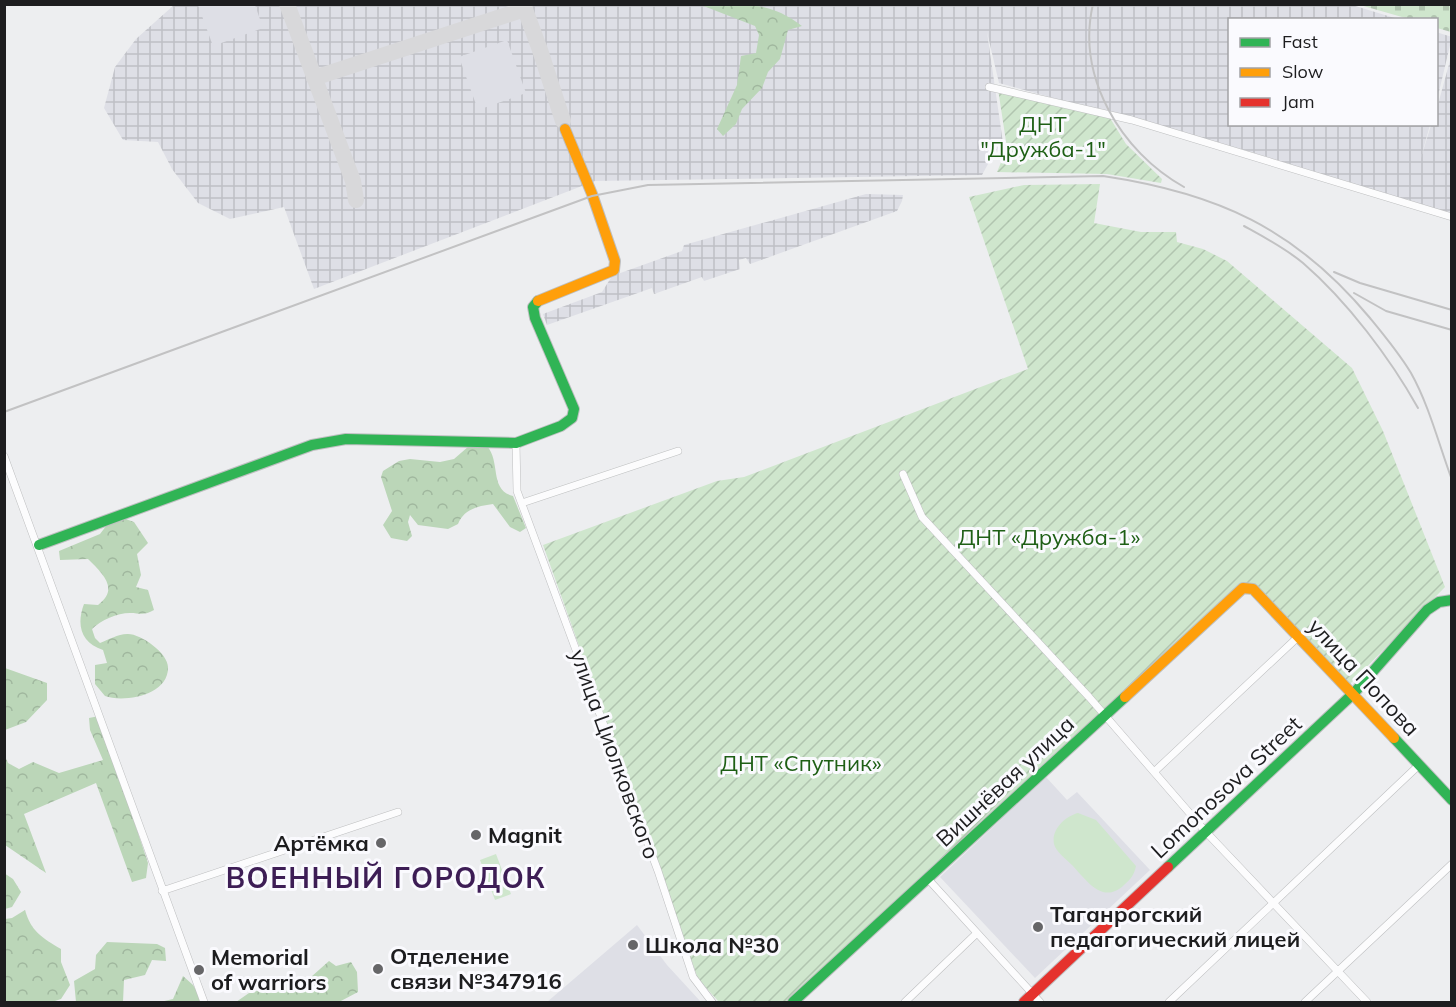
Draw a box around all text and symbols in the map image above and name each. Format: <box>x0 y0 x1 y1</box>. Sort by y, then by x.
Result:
legend <box>1228 18 1438 126</box>
text: Fast <box>1282 30 1318 53</box>
text: Slow <box>1282 60 1324 83</box>
text: Jam <box>1282 90 1315 113</box>
park label: ДНТ "Дружба-1" <box>980 110 1106 163</box>
park label: ДНТ «Дружба-1» <box>958 523 1140 551</box>
street label: улица Попова <box>1302 612 1426 742</box>
street label: улица Циолковского <box>564 645 666 863</box>
street label: Вишнёвая улица <box>930 710 1080 852</box>
street label: Lomonosova Street <box>1145 710 1308 864</box>
park label: ДНТ «Спутник» <box>720 749 882 777</box>
place label: Magnit <box>488 821 562 849</box>
marker: Magnit <box>469 828 483 842</box>
place label: Артёмка <box>274 829 369 857</box>
marker: Артёмка <box>374 836 388 850</box>
district label: ВОЕННЫЙ ГОРОДОК <box>226 860 546 895</box>
place label: Таганрогский педагогический лицей <box>1050 900 1300 953</box>
marker: Таганрогский педагогический лицей <box>1031 920 1045 934</box>
place label: Школа №30 <box>645 931 779 959</box>
marker: Школа №30 <box>626 938 640 952</box>
place label: Отделение связи №347916 <box>390 942 562 995</box>
place label: Memorial of warriors <box>211 943 327 996</box>
marker: Отделение связи №347916 <box>371 962 385 976</box>
marker: Memorial of warriors <box>192 963 206 977</box>

